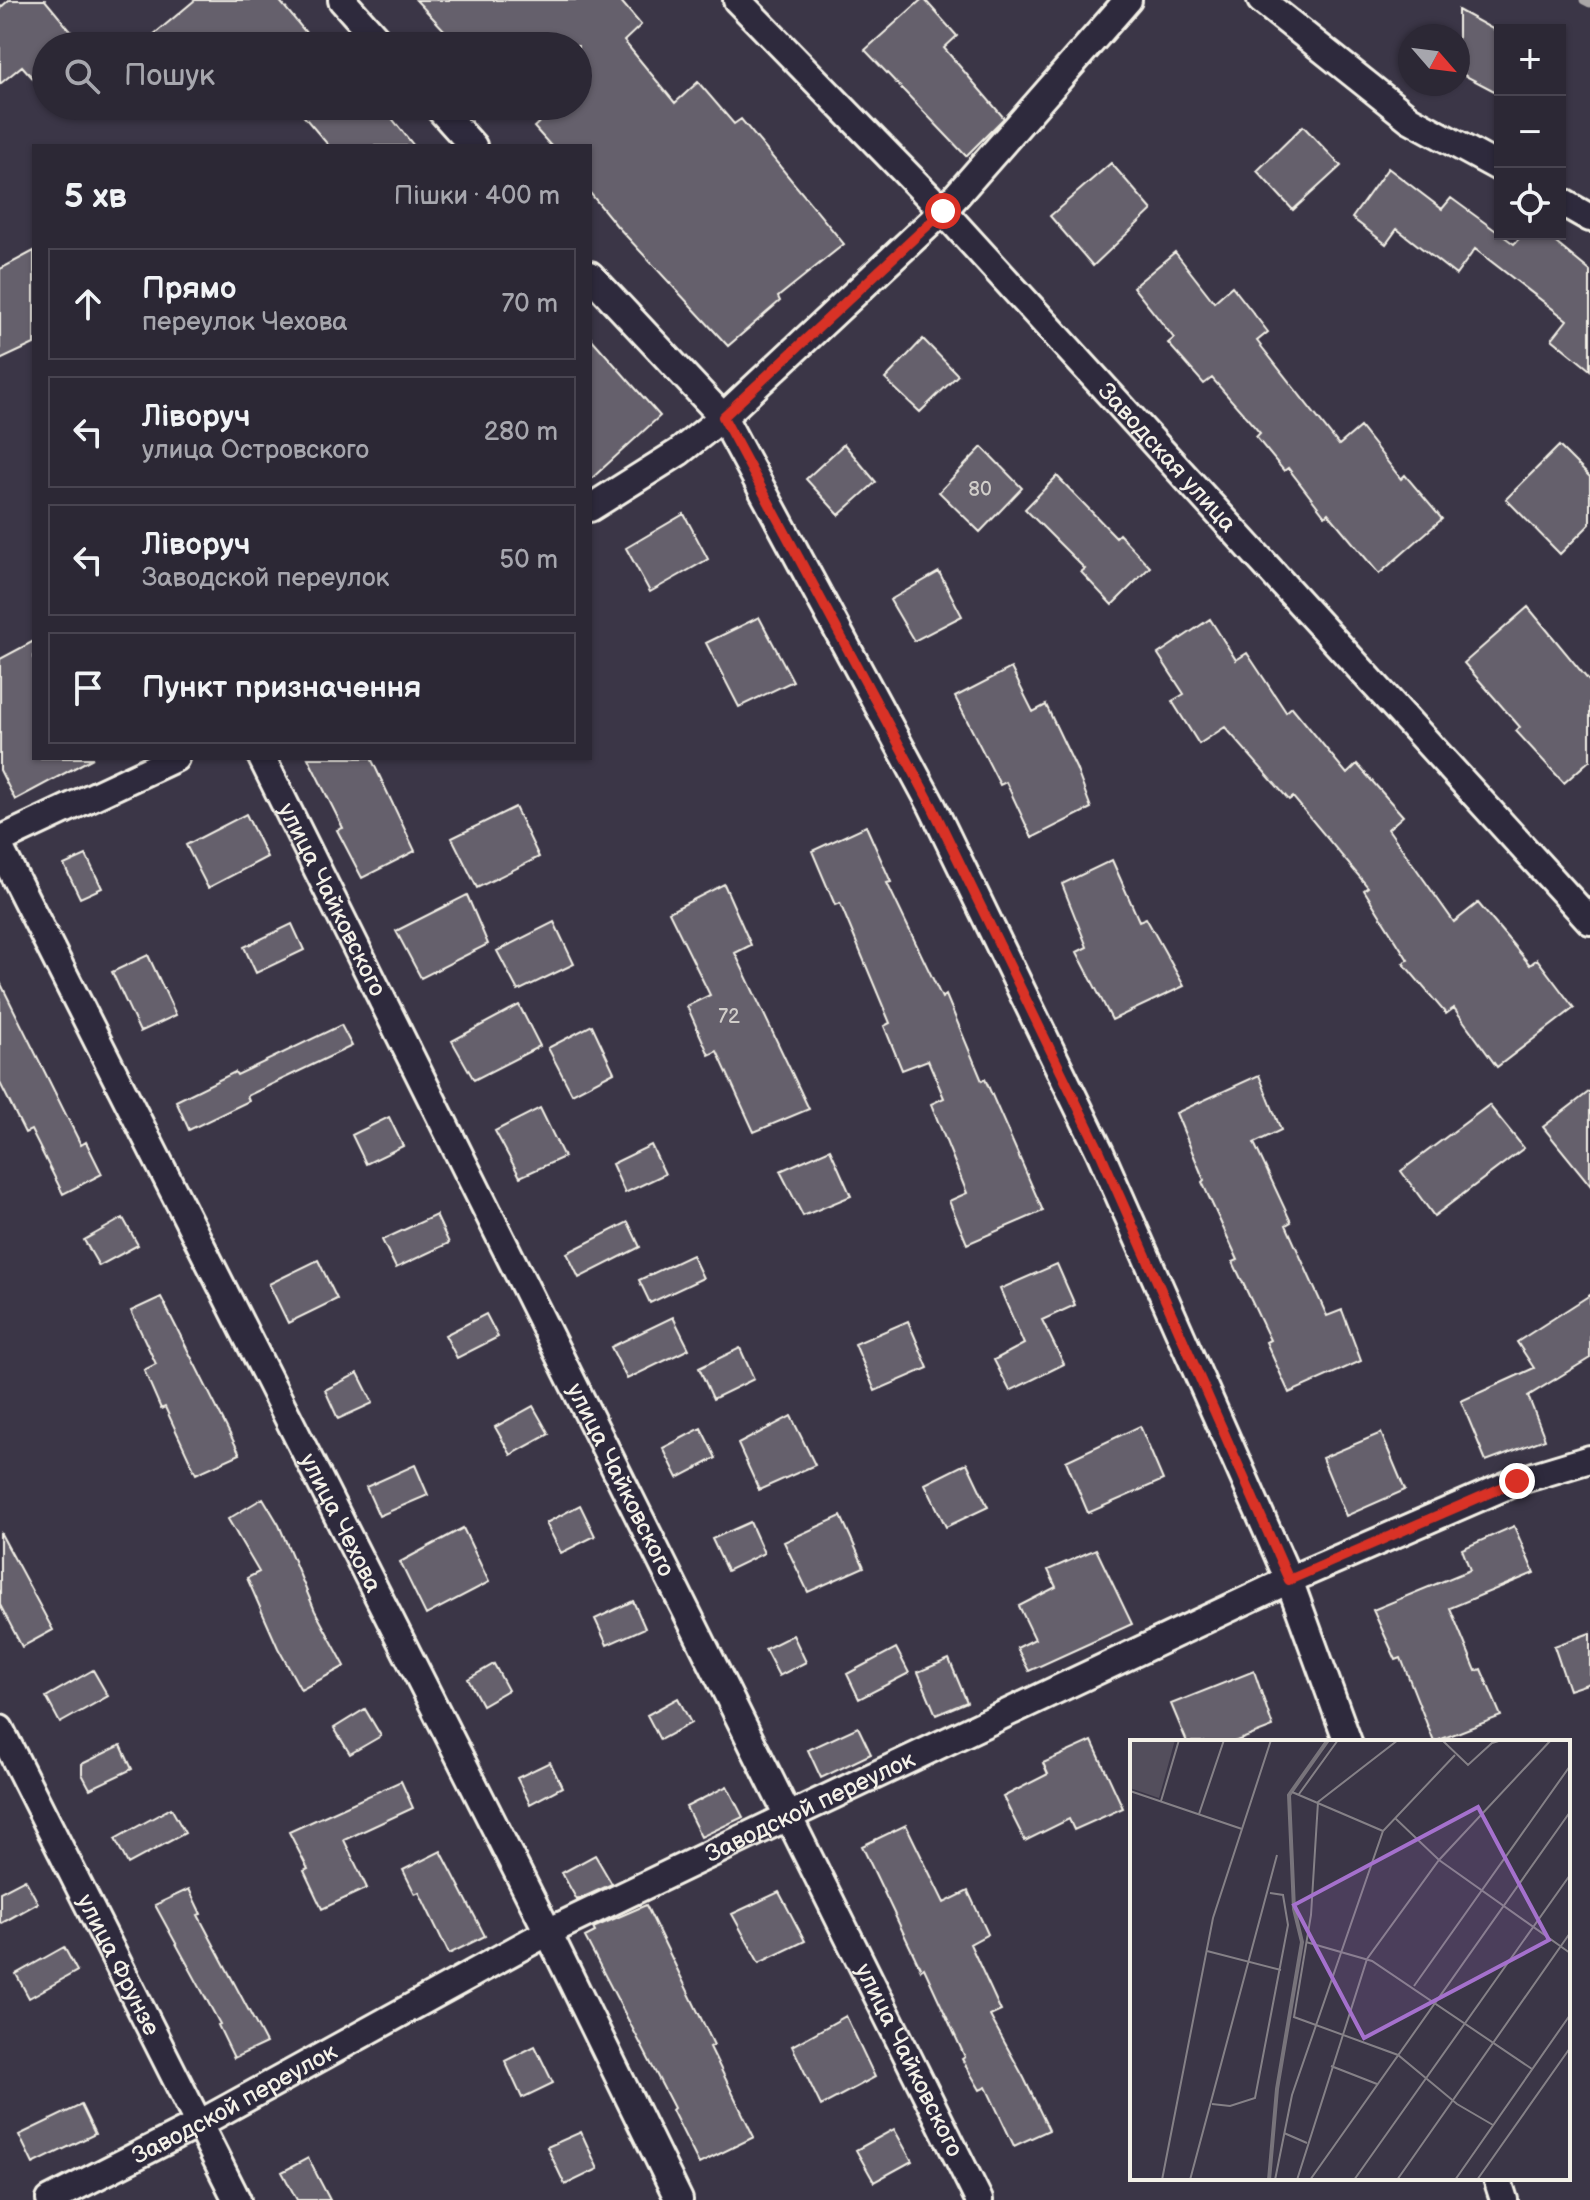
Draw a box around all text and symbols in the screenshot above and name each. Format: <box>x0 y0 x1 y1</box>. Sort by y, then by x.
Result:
north arrow <box>1398 24 1470 96</box>
map controls <box>1494 24 1566 240</box>
button: + <box>1494 24 1566 96</box>
search box <box>32 32 592 120</box>
icon: search <box>60 54 104 98</box>
text: Пошук <box>124 58 215 94</box>
button: − <box>1494 96 1566 168</box>
button: locate <box>1494 168 1566 240</box>
text: 5 хв <box>64 176 127 217</box>
text: Пішки · 400 m <box>394 181 560 212</box>
route start <box>925 193 961 229</box>
text: Прямо <box>142 271 236 307</box>
icon: ahead <box>66 282 110 326</box>
text: 70 m <box>501 289 558 320</box>
text: переулок Чехова <box>142 307 348 338</box>
street label: Заводская улица <box>1092 377 1243 538</box>
text: Ліворуч <box>142 399 250 435</box>
icon: left <box>66 410 110 454</box>
text: 280 m <box>484 417 558 448</box>
text: улица Островского <box>142 435 369 466</box>
house number: 80 <box>968 478 992 502</box>
text: Ліворуч <box>142 527 250 563</box>
icon: left <box>66 538 110 582</box>
text: 50 m <box>499 545 558 576</box>
text: Заводской переулок <box>142 563 389 594</box>
icon: arrive <box>66 666 110 710</box>
text: Пункт призначення <box>142 670 421 706</box>
street label: улица Чайковского <box>272 798 393 1001</box>
house number: 72 <box>718 1005 740 1029</box>
street label: улица Чайковского <box>561 1378 681 1581</box>
street label: улица Чехова <box>294 1448 388 1597</box>
route end <box>1499 1463 1535 1499</box>
inset map <box>1130 1740 1570 2180</box>
street label: Заводской переулок <box>700 1744 919 1869</box>
street label: улица Фрунзе <box>71 1889 166 2040</box>
street label: улица Чайковского <box>849 1958 970 2161</box>
street label: Заводской переулок <box>127 2037 342 2170</box>

